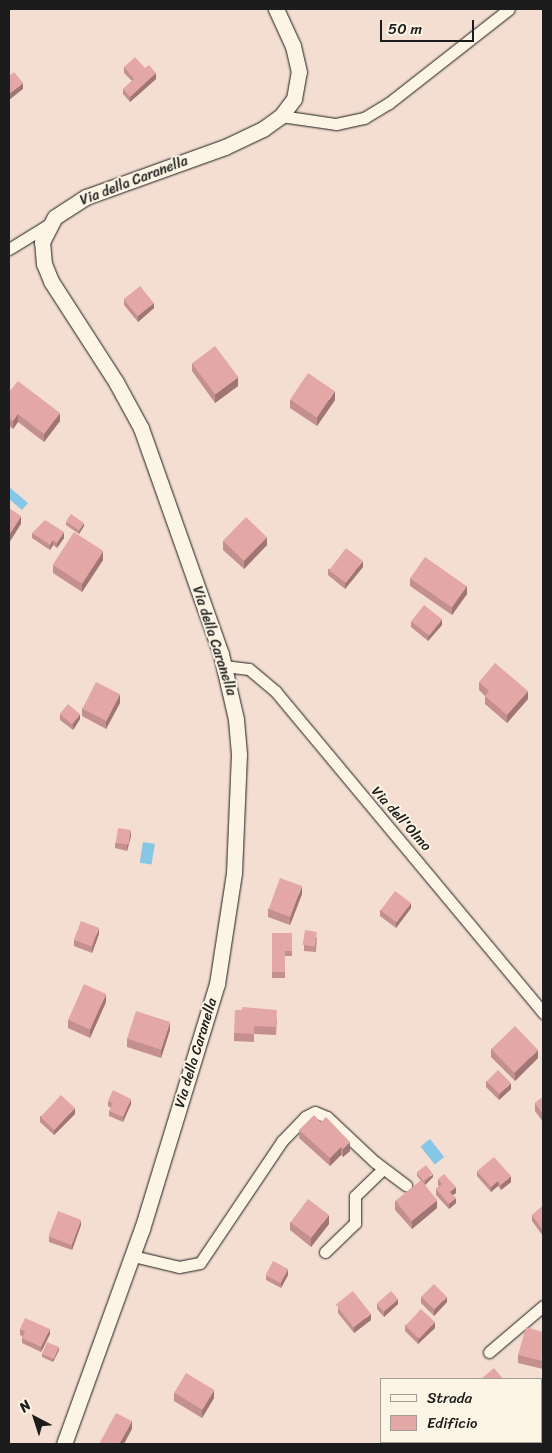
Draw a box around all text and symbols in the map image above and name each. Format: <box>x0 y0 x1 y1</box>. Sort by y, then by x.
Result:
scale bar <box>382 10 476 42</box>
text: 50 m <box>388 16 422 42</box>
street label: Via della Caranella <box>78 153 190 209</box>
street label: Via della Caranella <box>188 584 240 698</box>
street label: Via dell'Olmo <box>367 783 435 855</box>
street label: Via della Caranella <box>171 996 221 1110</box>
legend <box>380 1378 542 1443</box>
text: Strada <box>427 1385 472 1411</box>
north arrow <box>10 1393 60 1443</box>
text: N <box>13 1393 37 1419</box>
text: Edificio <box>427 1410 478 1436</box>

